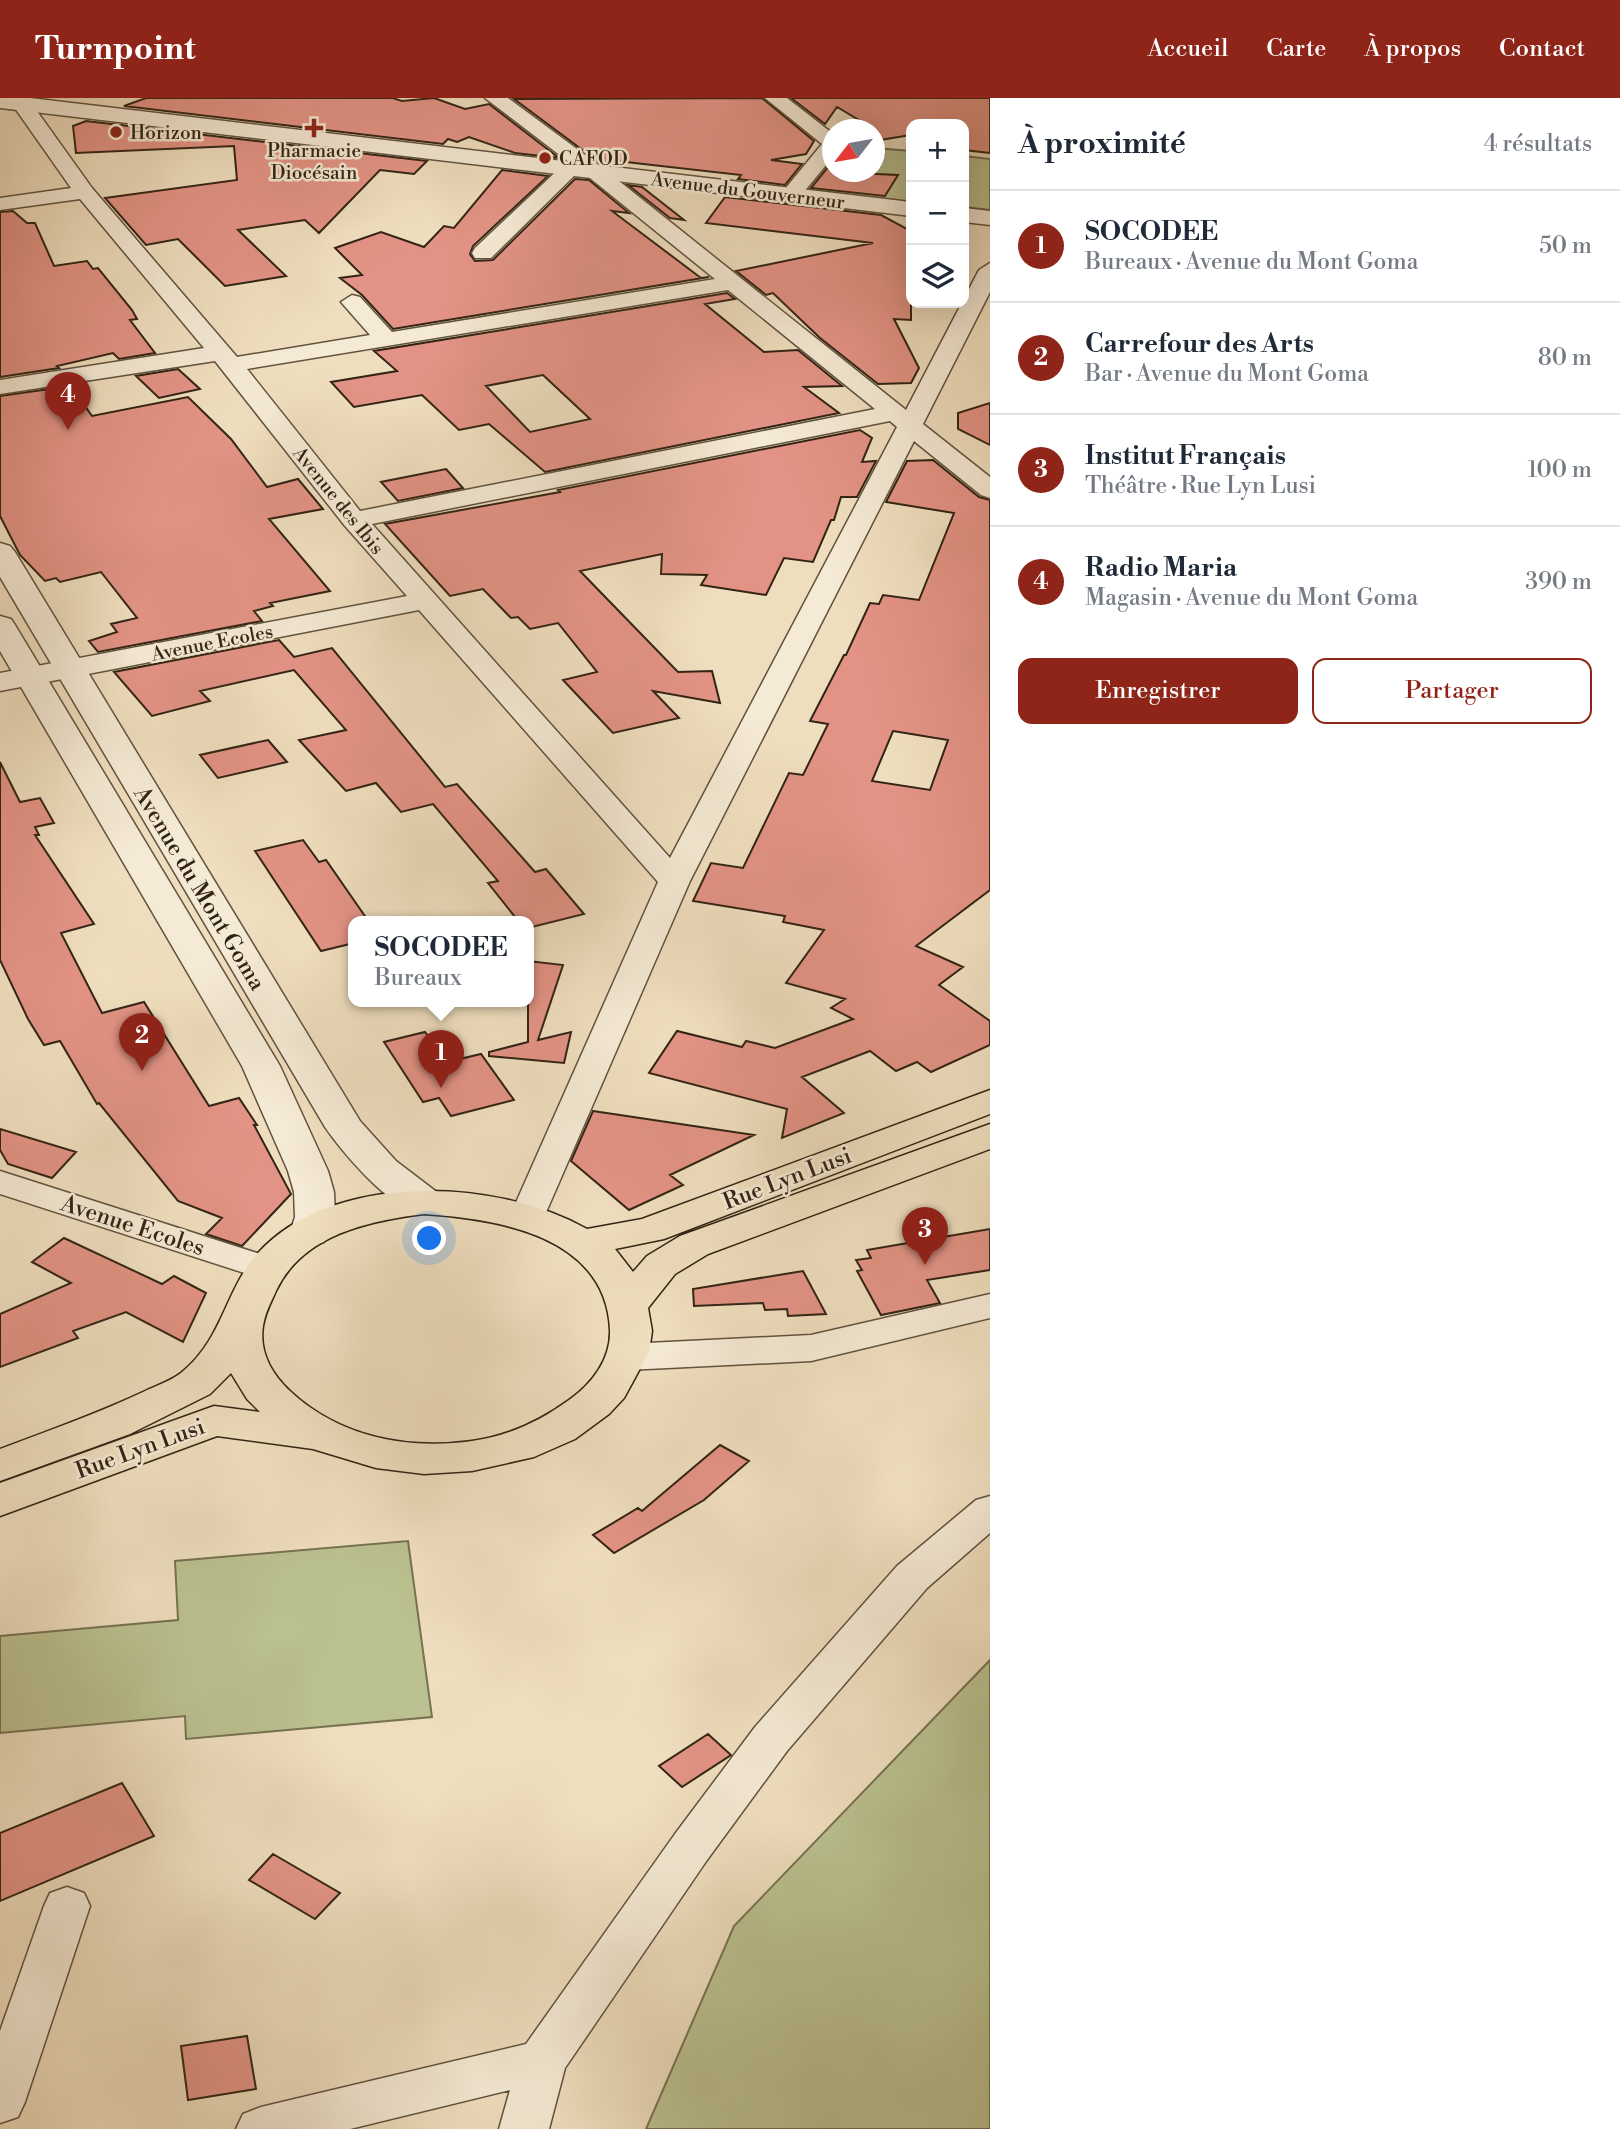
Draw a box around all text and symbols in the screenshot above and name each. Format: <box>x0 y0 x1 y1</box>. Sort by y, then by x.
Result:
text: Turnpoint <box>35 29 196 70</box>
text: Accueil <box>1147 34 1228 64</box>
text: Carte <box>1266 34 1326 64</box>
text: À propos <box>1364 34 1461 64</box>
text: Contact <box>1499 34 1585 64</box>
north arrow <box>822 119 885 182</box>
map controls <box>906 119 969 308</box>
button: + <box>906 119 969 182</box>
marker: Pharmacie Diocésain <box>306 120 322 136</box>
place label: Horizon <box>130 121 202 145</box>
marker: Horizon <box>108 124 124 140</box>
text: À proximité <box>1018 125 1186 163</box>
text: 4 résultats <box>1484 130 1592 158</box>
place label: Pharmacie Diocésain <box>267 139 361 185</box>
place label: CAFOD <box>559 147 628 171</box>
marker: CAFOD <box>537 150 553 166</box>
street label: Avenue du Gouverneur <box>649 167 846 215</box>
button: − <box>906 182 969 245</box>
text: SOCODEE <box>1085 216 1218 248</box>
text: 1 <box>1035 232 1047 260</box>
text: 50 m <box>1539 232 1592 260</box>
button: layers <box>906 245 969 308</box>
text: Bureaux · Avenue du Mont Goma <box>1085 248 1418 276</box>
text: Carrefour des Arts <box>1085 328 1314 360</box>
text: 2 <box>1034 344 1048 372</box>
text: 80 m <box>1538 344 1592 372</box>
text: Bar · Avenue du Mont Goma <box>1085 360 1369 388</box>
pin: 4 <box>45 372 91 430</box>
text: Institut Français <box>1085 440 1286 472</box>
street label: Avenue des Ibis <box>287 441 389 559</box>
text: 3 <box>1034 456 1048 484</box>
text: 100 m <box>1527 456 1592 484</box>
text: Théâtre · Rue Lyn Lusi <box>1085 472 1316 500</box>
text: Radio Maria <box>1085 552 1237 584</box>
text: 4 <box>1033 568 1049 596</box>
text: 390 m <box>1525 568 1592 596</box>
text: Magasin · Avenue du Mont Goma <box>1085 584 1418 612</box>
street label: Avenue Ecoles <box>148 619 275 667</box>
button: Enregistrer <box>1018 658 1298 724</box>
button: Partager <box>1312 658 1592 724</box>
street label: Avenue du Mont Goma <box>127 781 271 996</box>
popup <box>348 916 534 1007</box>
text: SOCODEE <box>374 932 508 964</box>
text: Bureaux <box>374 964 462 992</box>
pin: 2 <box>119 1013 165 1071</box>
pin: 1 <box>418 1030 464 1088</box>
street label: Rue Lyn Lusi <box>719 1142 856 1216</box>
street label: Avenue Ecoles <box>56 1189 208 1262</box>
pin: 3 <box>902 1207 948 1265</box>
your location <box>412 1221 446 1255</box>
street label: Rue Lyn Lusi <box>72 1413 209 1485</box>

